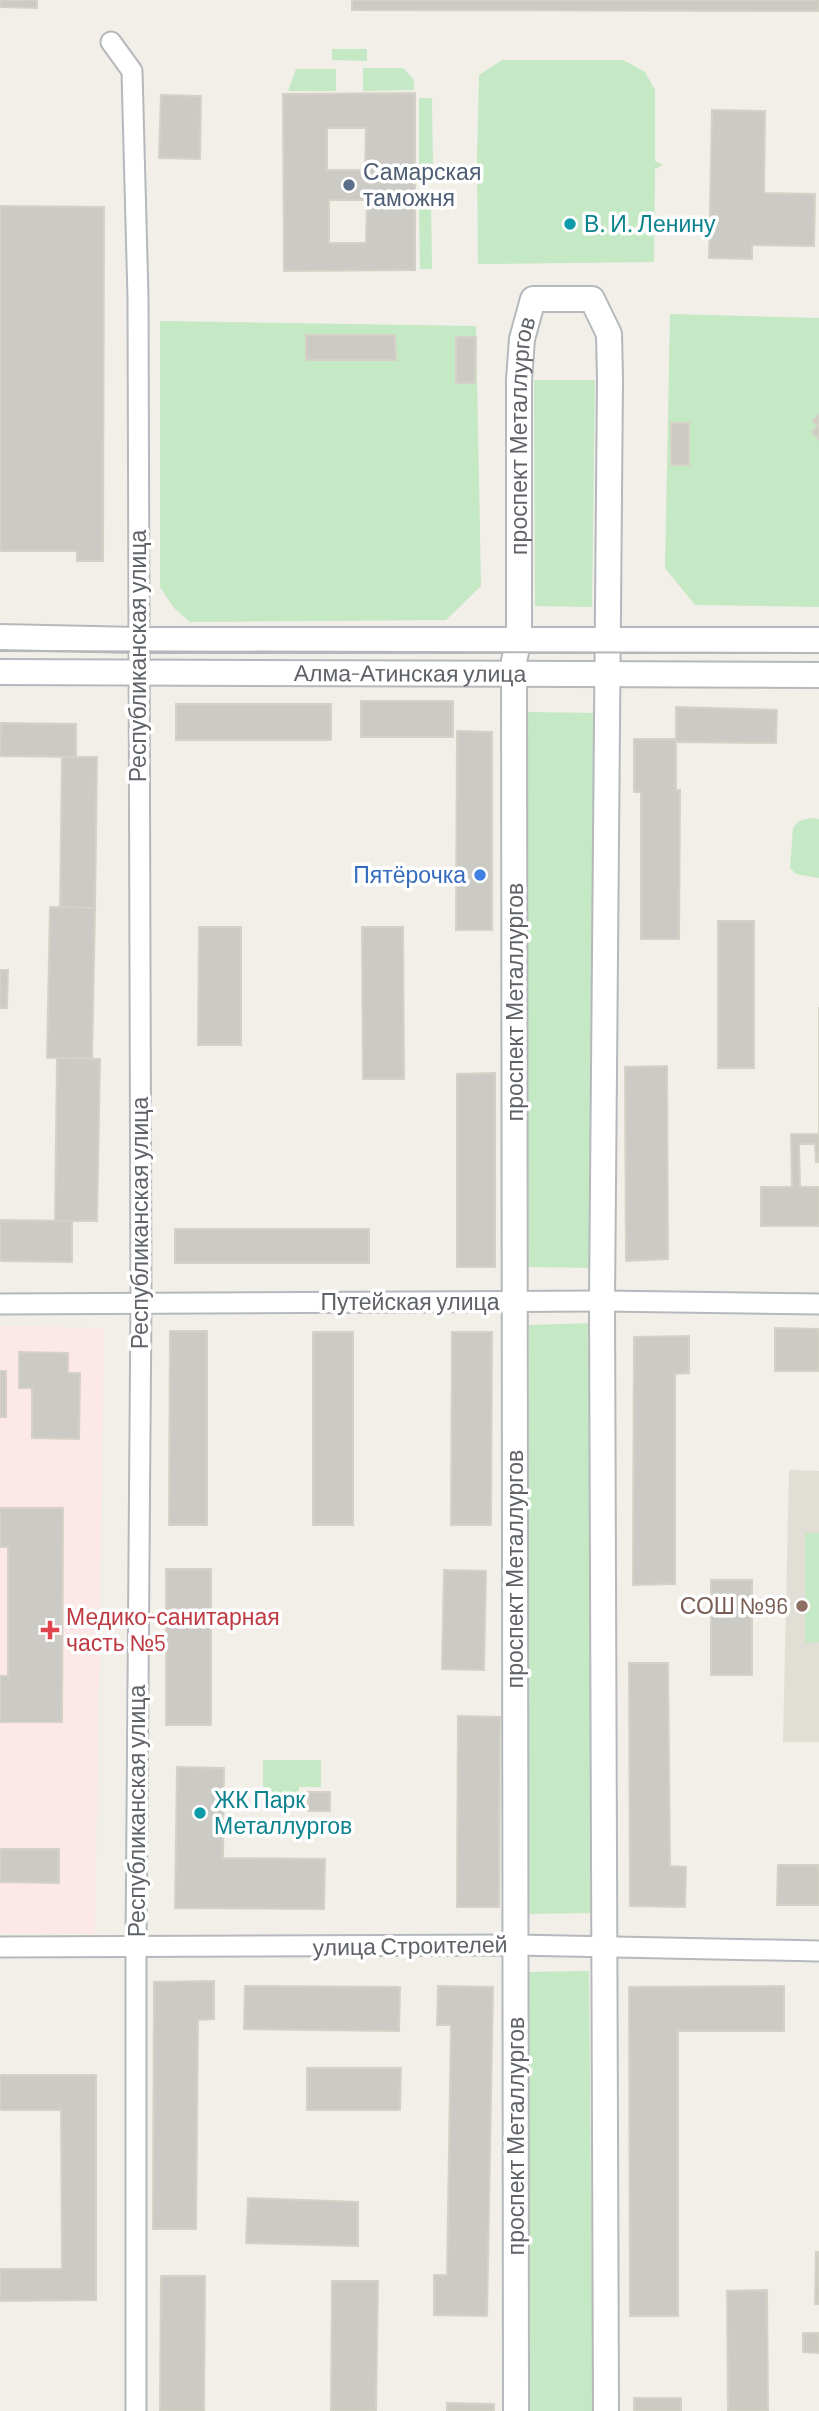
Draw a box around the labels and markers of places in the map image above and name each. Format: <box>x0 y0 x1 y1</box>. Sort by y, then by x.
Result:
place label: Самарская таможня <box>363 157 481 211</box>
marker: Самарская таможня <box>341 177 357 193</box>
place label: В. И. Ленину <box>584 209 716 237</box>
marker: В. И. Ленину <box>562 216 578 232</box>
place label: Пятёрочка <box>353 860 466 888</box>
marker: Пятёрочка <box>472 867 488 883</box>
place label: СОШ №96 <box>680 1591 788 1619</box>
marker: СОШ №96 <box>794 1598 810 1614</box>
place label: Медико-санитарная часть №5 <box>66 1602 280 1656</box>
marker: Медико-санитарная часть №5 <box>40 1620 60 1640</box>
place label: ЖК Парк Металлургов <box>214 1785 352 1839</box>
marker: ЖК Парк Металлургов <box>192 1805 208 1821</box>

